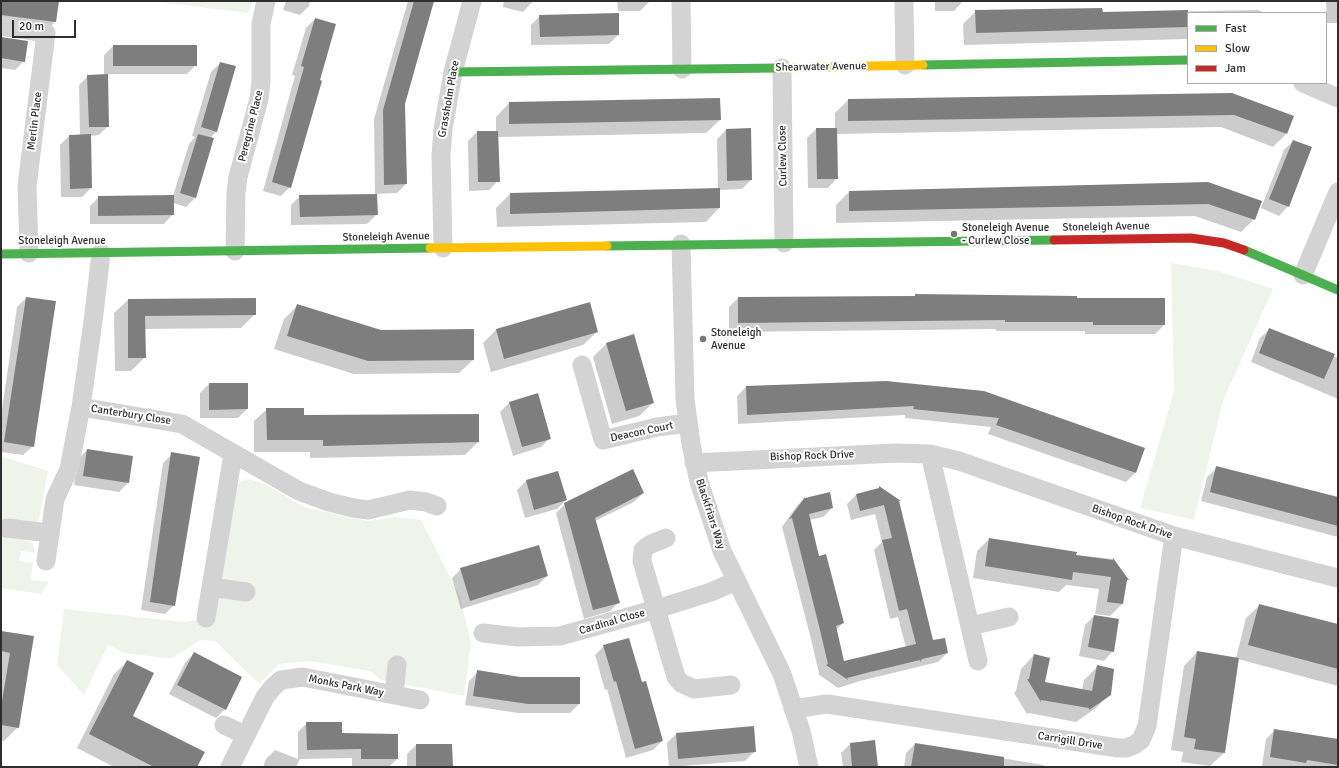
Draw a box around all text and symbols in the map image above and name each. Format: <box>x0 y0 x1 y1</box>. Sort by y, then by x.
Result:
scale bar <box>14 12 78 38</box>
legend <box>1187 12 1327 84</box>
text: 20 m <box>19 19 44 34</box>
text: Fast <box>1225 21 1246 36</box>
text: Slow <box>1225 41 1250 56</box>
street label: Grassholm Place <box>436 59 462 139</box>
street label: Shearwater Avenue <box>775 60 867 74</box>
text: Jam <box>1225 61 1246 76</box>
street label: Peregrine Place <box>236 89 266 163</box>
street label: Merlin Place <box>25 91 45 151</box>
street label: Curlew Close <box>776 125 790 187</box>
street label: Stoneleigh Avenue <box>1062 220 1150 234</box>
place label: Stoneleigh Avenue - Curlew Close <box>962 221 1049 247</box>
marker: Stoneleigh Avenue - Curlew Close <box>949 229 959 239</box>
street label: Stoneleigh Avenue <box>342 230 430 244</box>
street label: Stoneleigh Avenue <box>18 234 106 248</box>
place label: Stoneleigh Avenue <box>711 326 761 352</box>
marker: Stoneleigh Avenue <box>698 334 708 344</box>
street label: Canterbury Close <box>90 402 172 428</box>
street label: Deacon Court <box>609 419 675 445</box>
street label: Bishop Rock Drive <box>770 448 854 464</box>
street label: Blackfriars Way <box>692 477 728 551</box>
street label: Bishop Rock Drive <box>1090 502 1174 542</box>
street label: Cardinal Close <box>578 606 646 638</box>
street label: Monks Park Way <box>307 672 385 700</box>
street label: Carrigill Drive <box>1037 729 1103 753</box>

